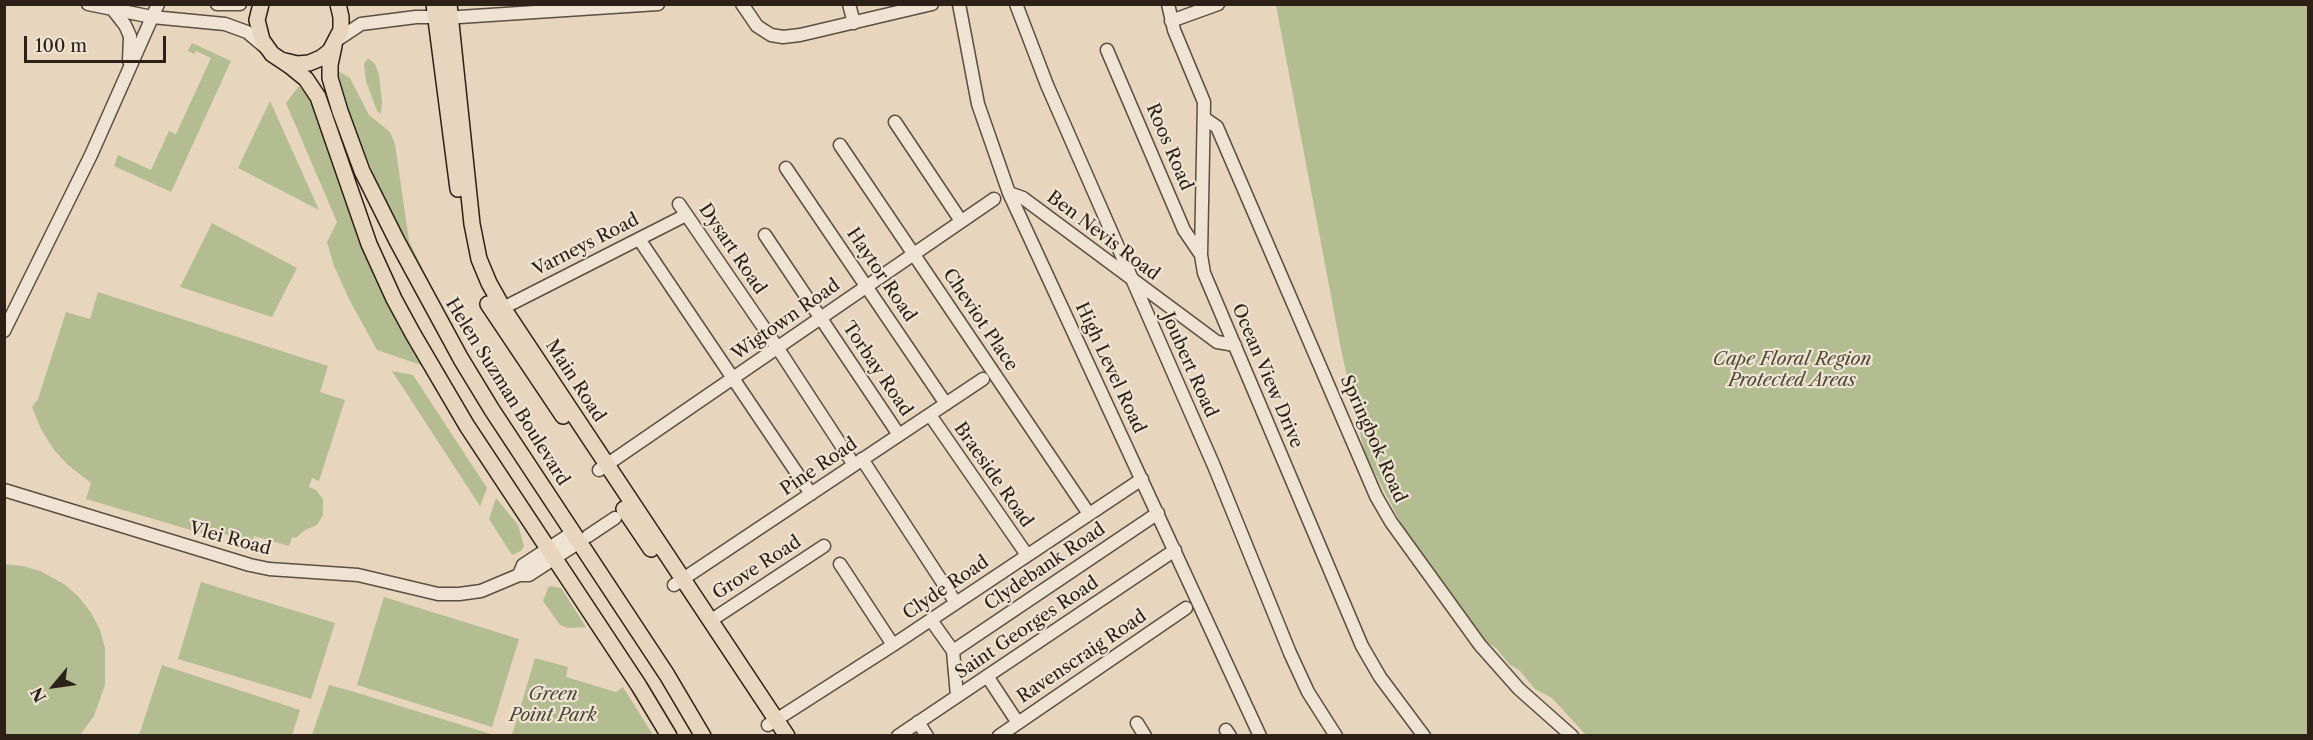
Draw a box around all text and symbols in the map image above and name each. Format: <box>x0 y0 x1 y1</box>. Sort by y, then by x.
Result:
scale bar <box>27 24 170 62</box>
text: 100 m <box>35 35 87 57</box>
street label: Roos Road <box>1141 100 1197 194</box>
street label: Ben Nevis Road <box>1042 187 1164 285</box>
street label: Dysart Road <box>694 199 770 299</box>
street label: Varneys Road <box>529 209 643 281</box>
street label: Haytor Road <box>842 224 920 326</box>
street label: Cheviot Place <box>938 265 1022 375</box>
street label: Wigtown Road <box>728 275 844 365</box>
street label: Helen Suzman Boulevard <box>440 294 574 490</box>
street label: High Level Road <box>1070 299 1150 437</box>
street label: Ocean View Drive <box>1227 301 1307 451</box>
street label: Joubert Road <box>1156 309 1222 421</box>
street label: Torbay Road <box>837 318 917 420</box>
street label: Main Road <box>540 336 610 426</box>
park label: Cape Floral Region Protected Areas <box>1713 349 1871 392</box>
street label: Springbok Road <box>1335 372 1411 506</box>
street label: Braeside Road <box>949 418 1037 532</box>
street label: Pine Road <box>776 433 862 501</box>
street label: Vlei Road <box>187 518 273 560</box>
street label: Clydebank Road <box>981 519 1109 615</box>
street label: Grove Road <box>709 531 805 605</box>
street label: Clyde Road <box>899 551 993 625</box>
street label: Saint Georges Road <box>951 572 1103 684</box>
street label: Ravenscraig Road <box>1013 606 1151 708</box>
north arrow <box>24 656 84 716</box>
text: N <box>26 684 50 706</box>
park label: Green Point Park <box>509 684 597 726</box>

